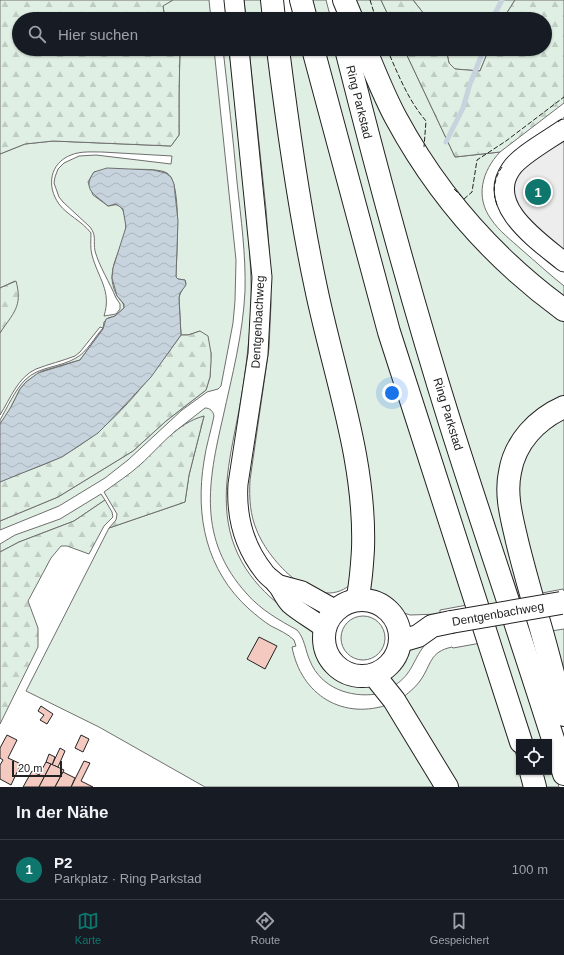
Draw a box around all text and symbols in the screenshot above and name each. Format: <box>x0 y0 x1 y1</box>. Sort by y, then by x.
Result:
search box <box>12 12 552 56</box>
icon: search <box>26 23 48 45</box>
text: Hier suchen <box>58 26 138 43</box>
street label: Ring Parkstad <box>343 64 375 140</box>
pin: 1 <box>525 177 551 207</box>
street label: Dentgenbachweg <box>249 275 267 369</box>
street label: Ring Parkstad <box>430 376 466 452</box>
your location <box>382 383 402 403</box>
street label: Dentgenbachweg <box>451 599 545 629</box>
map controls <box>516 739 552 775</box>
button: locate <box>516 739 552 775</box>
scale bar <box>12 759 62 778</box>
text: 20 m <box>18 762 42 774</box>
text: In der Nähe <box>16 803 109 822</box>
text: P2 <box>54 854 72 871</box>
text: 1 <box>25 862 33 877</box>
text: 100 m <box>512 862 548 877</box>
text: Parkplatz · Ring Parkstad <box>54 871 201 886</box>
tab: Karte <box>75 910 101 946</box>
tab: Route <box>251 910 280 946</box>
tab: Gespeichert <box>430 910 489 946</box>

